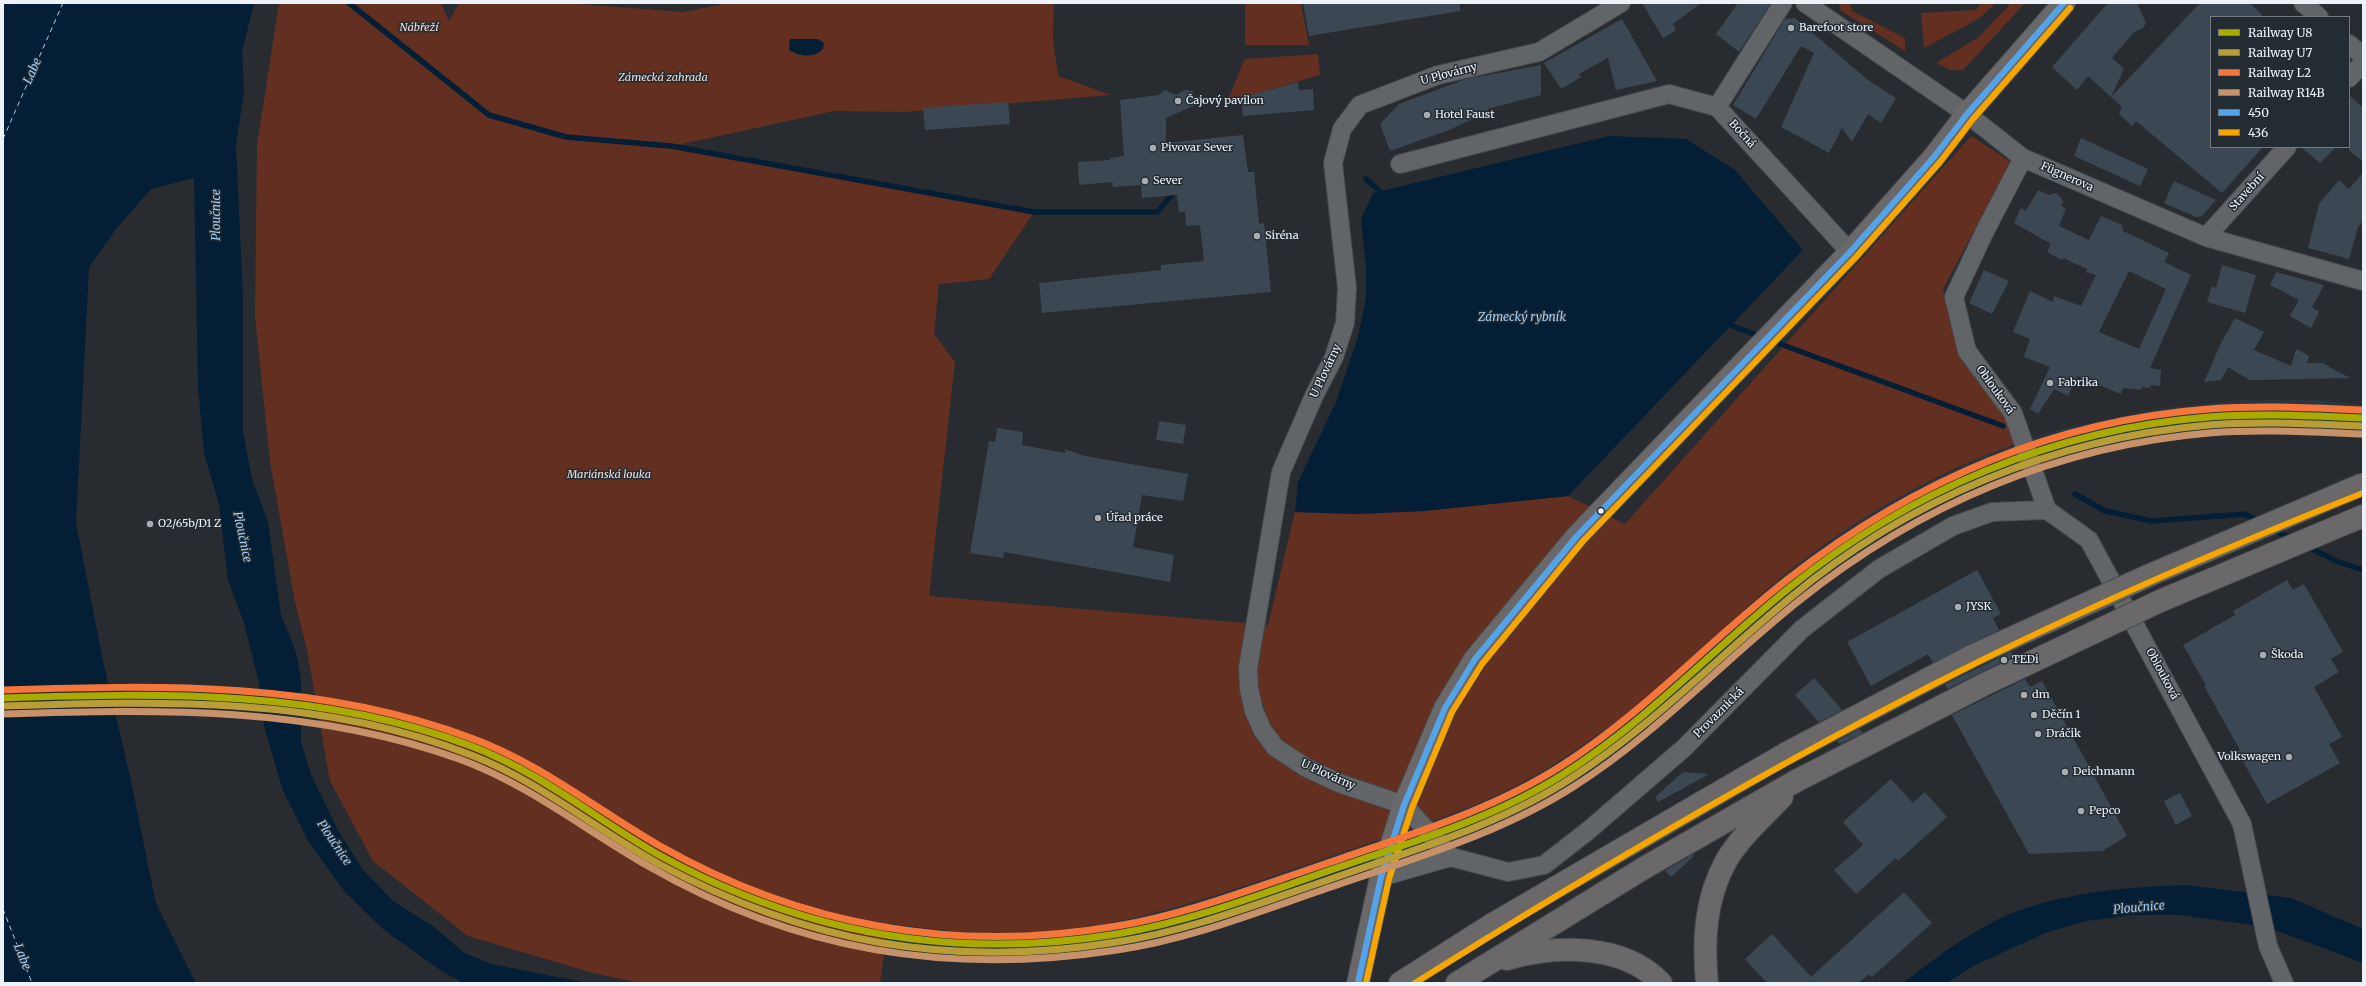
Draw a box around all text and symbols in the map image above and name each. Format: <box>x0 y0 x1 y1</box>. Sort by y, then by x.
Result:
legend <box>2210 16 2350 148</box>
park label: Nábřeží <box>400 21 438 35</box>
place label: Barefoot store <box>1799 21 1873 35</box>
marker: Barefoot store <box>1786 23 1796 33</box>
text: Railway U8 <box>2248 25 2312 40</box>
text: Railway U7 <box>2248 45 2312 60</box>
water label: Labe <box>21 56 45 86</box>
street label: U Plovárny <box>1419 60 1479 88</box>
text: Railway L2 <box>2248 65 2311 80</box>
park label: Zámecká zahrada <box>618 71 708 85</box>
text: Railway R14B <box>2248 85 2325 100</box>
place label: Čajový pavilon <box>1186 94 1264 108</box>
marker: Čajový pavilon <box>1173 96 1183 106</box>
text: 450 <box>2248 105 2269 120</box>
place label: Hotel Faust <box>1435 108 1494 122</box>
marker: Hotel Faust <box>1422 110 1432 120</box>
street label: Bočná <box>1726 117 1758 151</box>
text: 436 <box>2248 125 2268 140</box>
place label: Pivovar Sever <box>1161 141 1233 155</box>
marker: Pivovar Sever <box>1148 143 1158 153</box>
street label: Fügnerova <box>2039 160 2095 194</box>
street label: Stavební <box>2227 171 2267 213</box>
place label: Sever <box>1153 174 1182 188</box>
marker: Sever <box>1140 176 1150 186</box>
water label: Ploučnice <box>210 189 224 241</box>
place label: Siréna <box>1265 229 1299 243</box>
marker: Siréna <box>1252 231 1262 241</box>
water label: Zámecký rybník <box>1478 311 1566 325</box>
street label: U Plovárny <box>1308 342 1344 400</box>
street label: Oblouková <box>1973 363 2017 417</box>
place label: Fabrika <box>2058 376 2098 390</box>
marker: Fabrika <box>2045 378 2055 388</box>
park label: Mariánská louka <box>567 468 651 482</box>
unlabelled marker <box>1596 506 1606 516</box>
water label: Ploučnice <box>230 510 254 564</box>
place label: Úřad práce <box>1106 511 1163 525</box>
marker: Úřad práce <box>1093 513 1103 523</box>
place label: O2/65b/D1 Z <box>158 517 221 531</box>
marker: O2/65b/D1 Z <box>145 519 155 529</box>
place label: JYSK <box>1966 600 1991 614</box>
marker: JYSK <box>1953 602 1963 612</box>
street label: Oblouková <box>2143 646 2181 702</box>
place label: Škoda <box>2271 648 2303 662</box>
marker: Škoda <box>2258 650 2268 660</box>
place label: TEDi <box>2012 653 2038 667</box>
marker: TEDi <box>1999 655 2009 665</box>
street label: Provaznická <box>1691 685 1747 741</box>
place label: dm <box>2032 688 2050 702</box>
marker: dm <box>2019 690 2029 700</box>
place label: Děčín 1 <box>2042 708 2080 722</box>
marker: Děčín 1 <box>2029 710 2039 720</box>
place label: Dráčik <box>2046 727 2081 741</box>
marker: Dráčik <box>2033 729 2043 739</box>
place label: Volkswagen <box>2218 750 2281 764</box>
marker: Volkswagen <box>2284 752 2294 762</box>
street label: U Plovárny <box>1299 757 1357 793</box>
place label: Deichmann <box>2073 765 2135 779</box>
marker: Deichmann <box>2060 767 2070 777</box>
place label: Pepco <box>2089 804 2121 818</box>
marker: Pepco <box>2076 806 2086 816</box>
water label: Ploučnice <box>314 818 354 868</box>
water label: Ploučnice <box>2113 899 2165 917</box>
water label: Labe <box>10 942 34 972</box>

